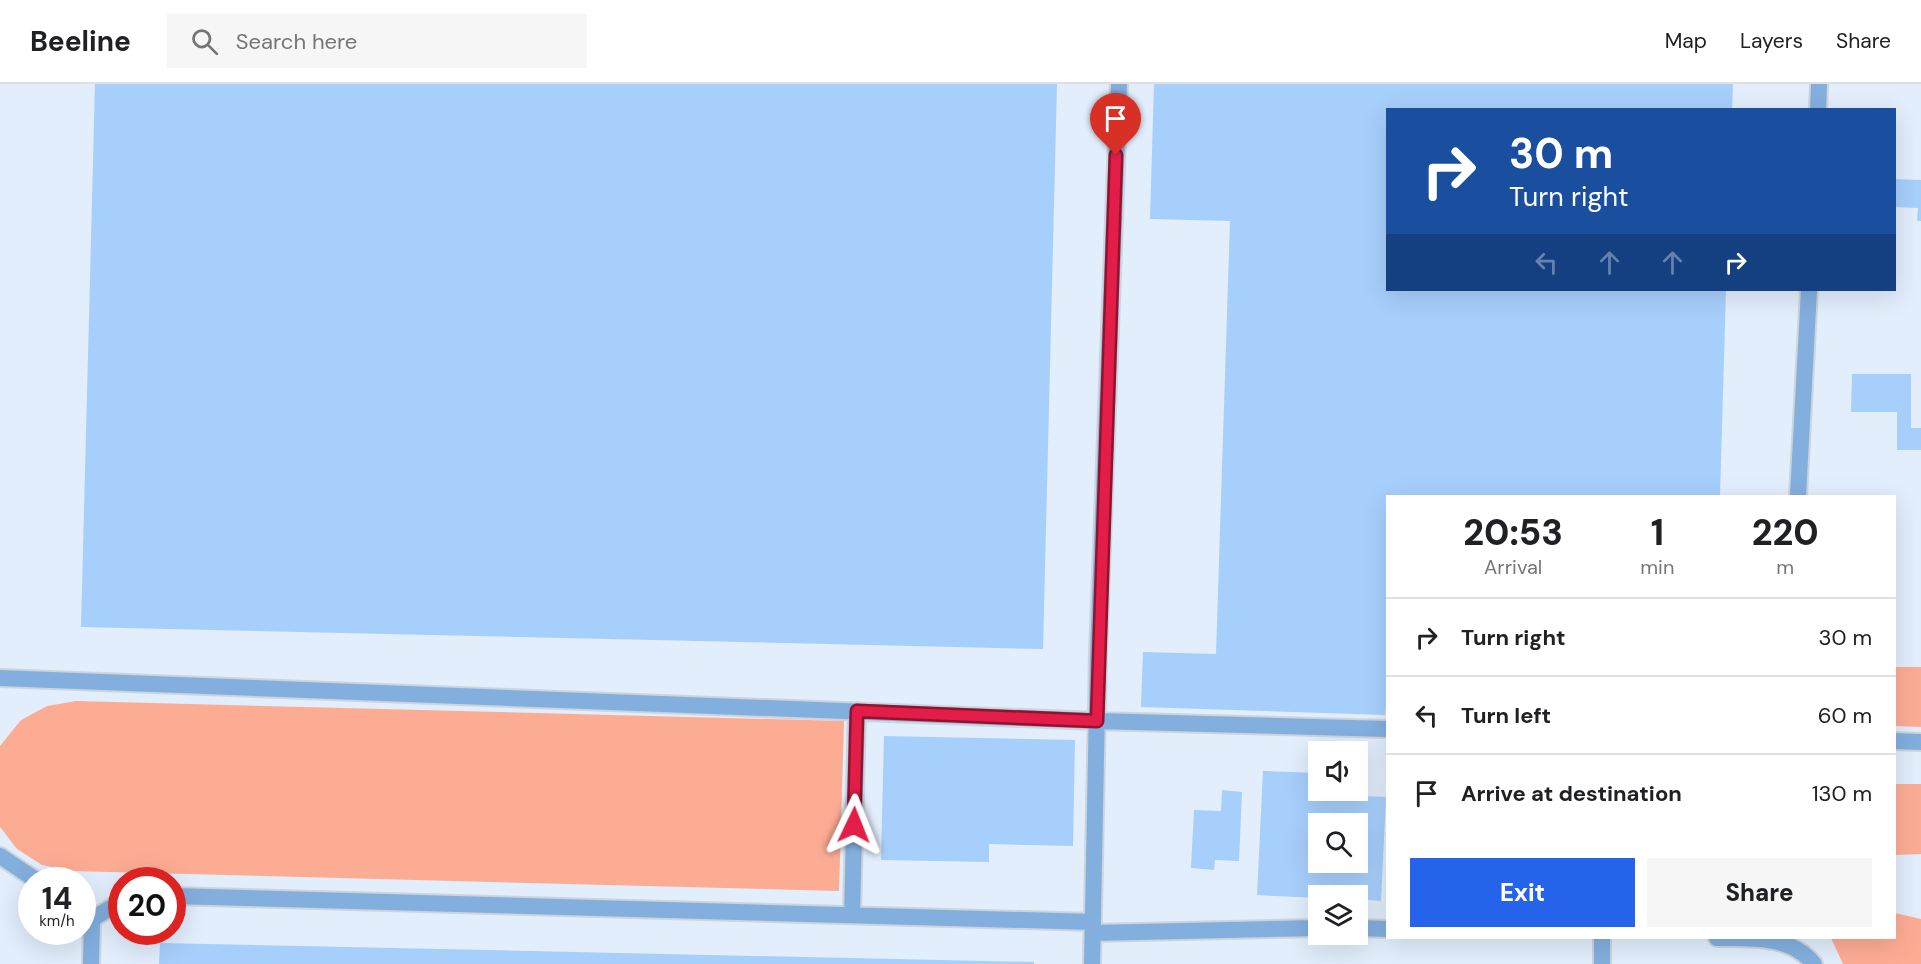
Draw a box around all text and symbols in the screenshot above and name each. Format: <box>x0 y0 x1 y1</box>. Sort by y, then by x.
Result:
search box <box>167 14 587 68</box>
text: Beeline <box>30 23 131 60</box>
icon: search <box>188 25 221 58</box>
text: Search here <box>236 27 357 56</box>
text: Map <box>1665 27 1707 55</box>
text: Layers <box>1740 27 1803 55</box>
text: Share <box>1836 27 1891 55</box>
pin <box>1090 93 1141 155</box>
icon: arrive <box>1099 102 1132 135</box>
text: 30 m <box>1509 126 1613 181</box>
icon: right <box>1410 132 1488 210</box>
text: Turn right <box>1509 179 1629 214</box>
icon: left <box>1530 246 1563 279</box>
icon: ahead <box>1593 246 1626 279</box>
icon: ahead <box>1656 246 1689 279</box>
icon: right <box>1719 246 1752 279</box>
text: 20:53 <box>1463 509 1563 556</box>
text: 1 <box>1651 509 1664 556</box>
text: 220 <box>1752 509 1819 556</box>
text: Arrival <box>1484 554 1542 580</box>
text: min <box>1640 554 1674 580</box>
text: m <box>1776 554 1794 580</box>
icon: right <box>1410 621 1443 654</box>
text: Turn right <box>1461 623 1566 652</box>
text: 30 m <box>1818 623 1872 652</box>
icon: left <box>1410 699 1443 732</box>
text: Turn left <box>1461 701 1551 730</box>
text: 60 m <box>1818 701 1872 730</box>
map controls <box>1308 741 1368 945</box>
button: sound <box>1308 741 1368 801</box>
icon: arrive <box>1410 777 1443 810</box>
text: Arrive at destination <box>1461 779 1682 808</box>
text: 130 m <box>1812 779 1872 808</box>
position arrow <box>822 793 886 857</box>
button: search <box>1308 813 1368 873</box>
button: Exit <box>1410 858 1635 927</box>
button: Share <box>1647 858 1872 927</box>
speed limit sign: 20 <box>108 867 186 945</box>
text: 14 <box>42 879 72 918</box>
button: layers <box>1308 885 1368 945</box>
text: km/h <box>39 911 75 931</box>

